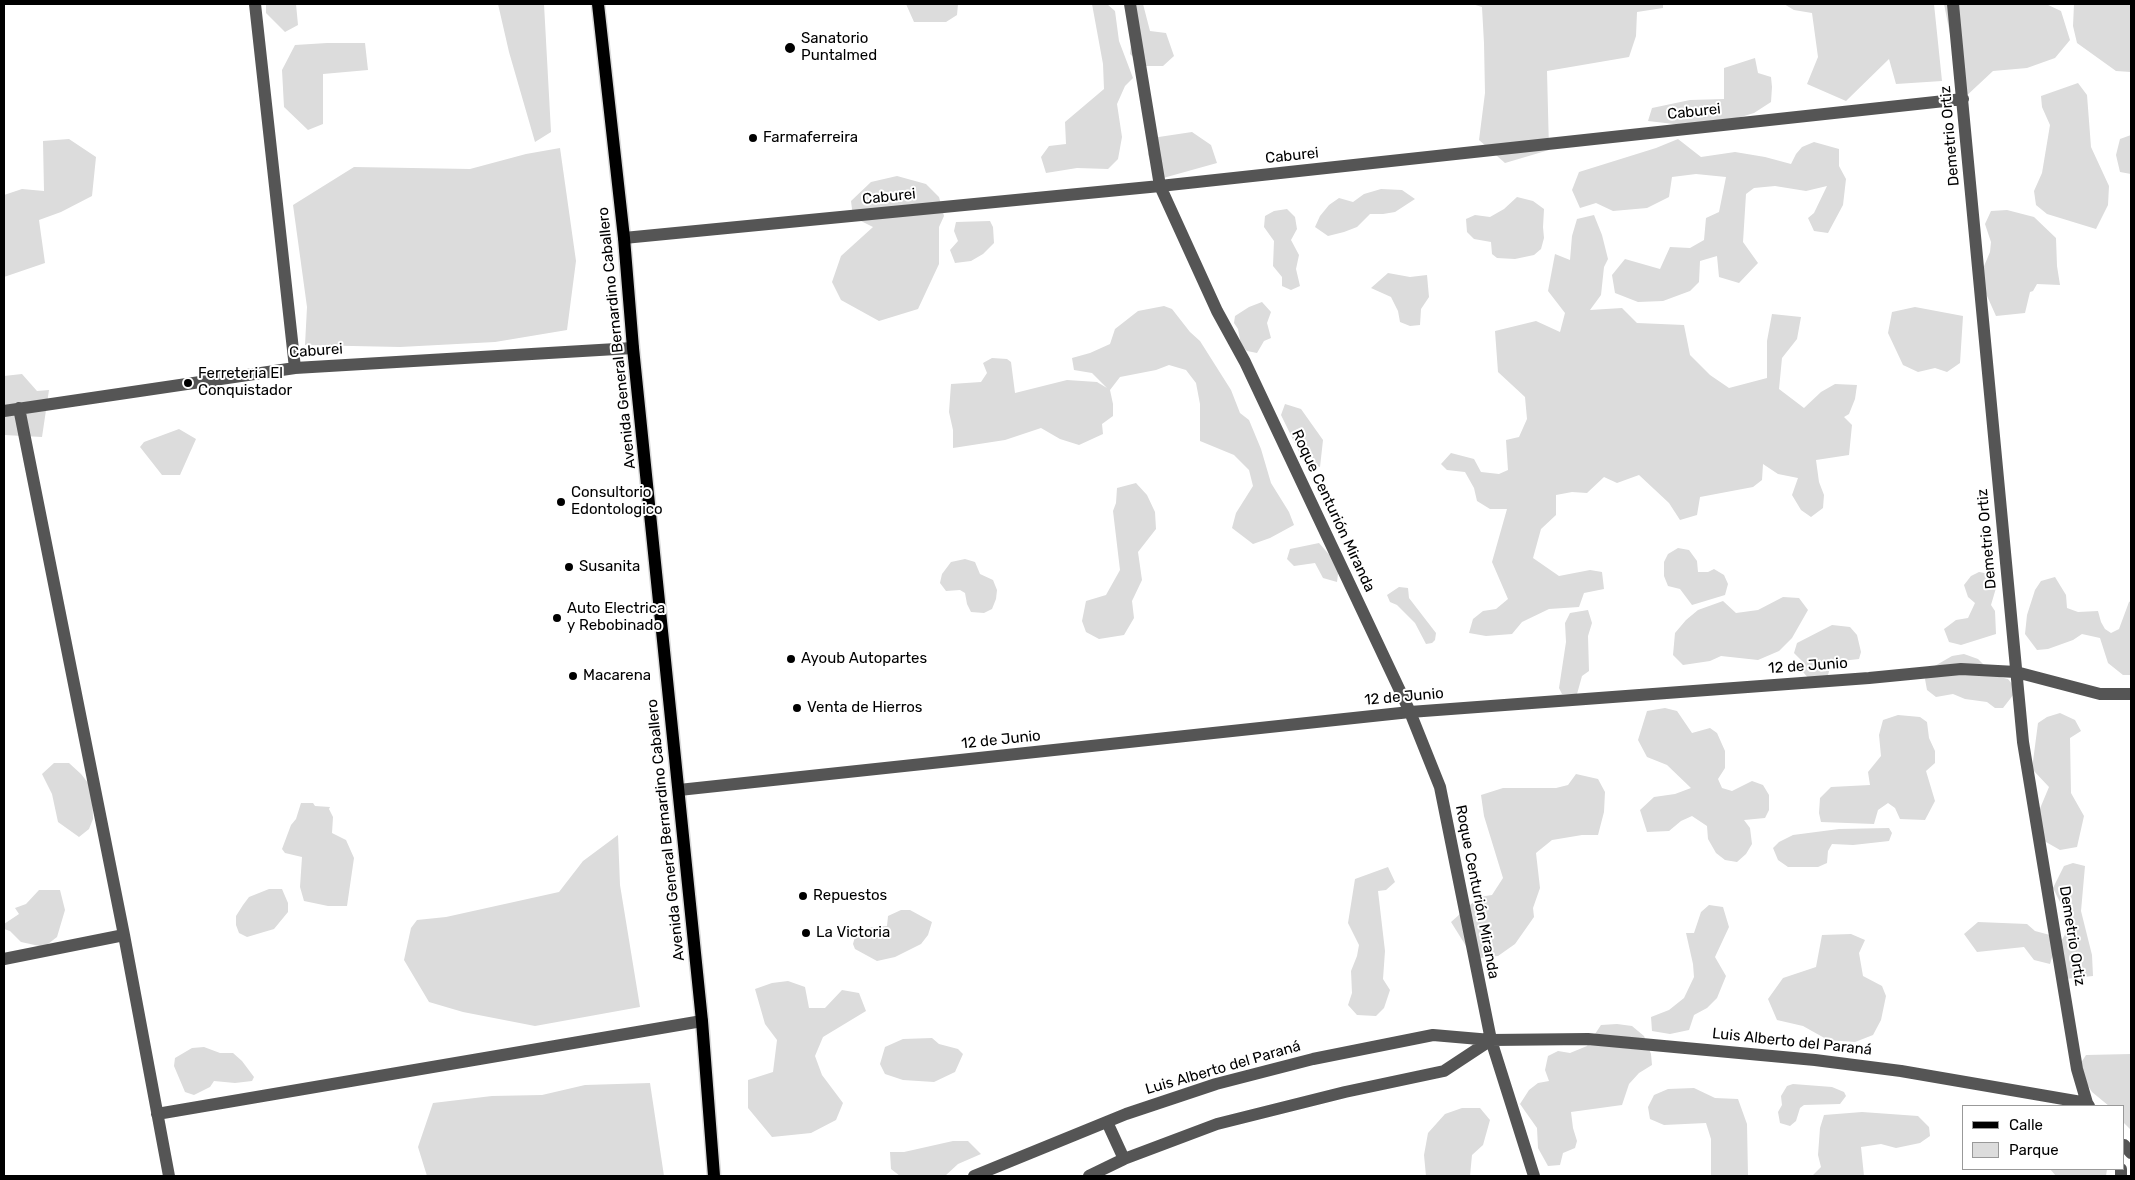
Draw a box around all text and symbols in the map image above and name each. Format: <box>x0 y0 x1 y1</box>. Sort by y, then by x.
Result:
place label: Sanatorio Puntalmed <box>801 30 877 65</box>
marker: Sanatorio Puntalmed <box>783 41 797 55</box>
street label: Demetrio Ortiz <box>1937 85 1963 187</box>
street label: Caburei <box>1666 100 1722 124</box>
place label: Farmaferreira <box>763 129 858 147</box>
marker: Farmaferreira <box>747 132 759 144</box>
street label: Caburei <box>1264 144 1320 168</box>
street label: Caburei <box>861 185 917 209</box>
street label: Avenida General Bernardino Caballero <box>594 206 640 470</box>
street label: Caburei <box>289 340 343 362</box>
place label: Ferreteria El Conquistador <box>198 365 292 400</box>
marker: Ferreteria El Conquistador <box>182 377 194 389</box>
street label: Roque Centurión Miranda <box>1287 427 1379 595</box>
place label: Consultorio Edontologico <box>571 484 663 519</box>
street label: Demetrio Ortiz <box>1974 488 2000 590</box>
marker: Consultorio Edontologico <box>555 496 567 508</box>
place label: Susanita <box>579 558 640 576</box>
marker: Susanita <box>563 561 575 573</box>
place label: Auto Electrica y Rebobinado <box>567 600 665 635</box>
marker: Auto Electrica y Rebobinado <box>551 612 563 624</box>
place label: Ayoub Autopartes <box>801 650 927 668</box>
marker: Ayoub Autopartes <box>785 653 797 665</box>
street label: 12 de Junio <box>1768 654 1848 678</box>
place label: Macarena <box>583 667 651 685</box>
marker: Macarena <box>567 670 579 682</box>
street label: 12 de Junio <box>1364 685 1444 709</box>
street label: Avenida General Bernardino Caballero <box>643 698 689 962</box>
place label: Venta de Hierros <box>807 699 923 717</box>
marker: Venta de Hierros <box>791 702 803 714</box>
street label: 12 de Junio <box>960 727 1042 753</box>
street label: Roque Centurión Miranda <box>1451 803 1503 981</box>
street label: Demetrio Ortiz <box>2055 885 2089 987</box>
place label: Repuestos <box>813 887 887 905</box>
marker: Repuestos <box>797 890 809 902</box>
place label: La Victoria <box>816 924 890 942</box>
marker: La Victoria <box>800 927 812 939</box>
street label: Luis Alberto del Paraná <box>1711 1025 1873 1059</box>
street label: Luis Alberto del Paraná <box>1143 1037 1303 1099</box>
legend <box>1962 1105 2125 1170</box>
text: Calle <box>2009 1116 2043 1134</box>
text: Parque <box>2009 1141 2059 1159</box>

